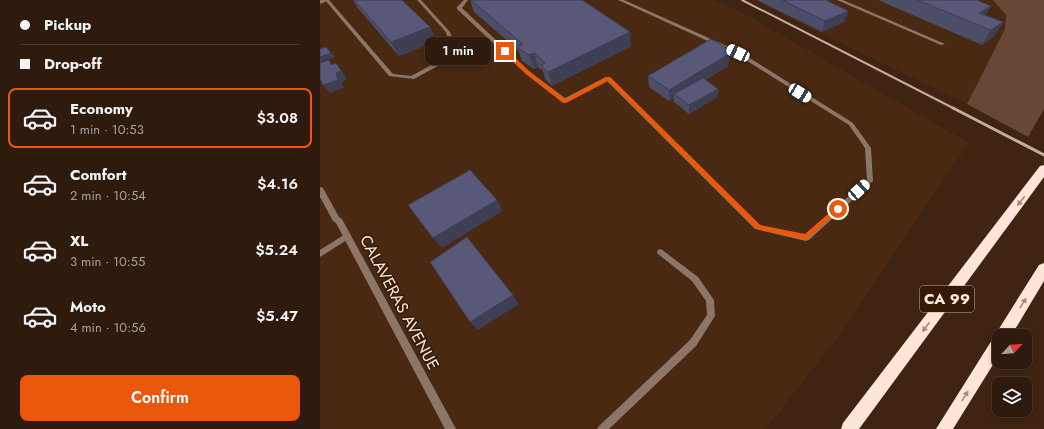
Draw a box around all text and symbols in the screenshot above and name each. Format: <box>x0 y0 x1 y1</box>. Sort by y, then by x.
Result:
text: Pickup <box>44 14 91 36</box>
callout: 1 min <box>425 37 491 65</box>
text: 1 min <box>442 41 474 60</box>
route end <box>496 42 514 60</box>
car <box>725 42 751 64</box>
text: Drop-off <box>44 53 102 75</box>
car <box>787 82 813 104</box>
text: Economy <box>70 98 133 120</box>
icon: car <box>22 100 58 136</box>
text: $3.08 <box>257 107 298 129</box>
text: 1 min · 10:53 <box>70 120 144 139</box>
text: Comfort <box>70 164 127 186</box>
icon: car <box>22 166 58 202</box>
text: $4.16 <box>257 173 298 195</box>
car <box>846 178 872 202</box>
text: 2 min · 10:54 <box>70 186 146 205</box>
one-way arrow <box>1017 196 1025 206</box>
route start <box>829 200 847 218</box>
text: XL <box>70 230 88 252</box>
street label: CALAVERAS AVENUE <box>354 231 445 374</box>
icon: car <box>22 232 58 268</box>
text: $5.24 <box>255 239 298 261</box>
text: 3 min · 10:55 <box>70 252 145 271</box>
road number: CA 99 <box>920 286 974 312</box>
text: Moto <box>70 296 106 318</box>
icon: car <box>22 298 58 334</box>
one-way arrow <box>1019 298 1027 308</box>
text: $5.47 <box>256 305 298 327</box>
text: 4 min · 10:56 <box>70 318 146 337</box>
one-way arrow <box>922 322 930 333</box>
north arrow <box>992 329 1032 369</box>
map controls <box>992 329 1032 417</box>
button: Confirm <box>20 375 300 421</box>
button: layers <box>992 377 1032 417</box>
one-way arrow <box>961 391 969 401</box>

